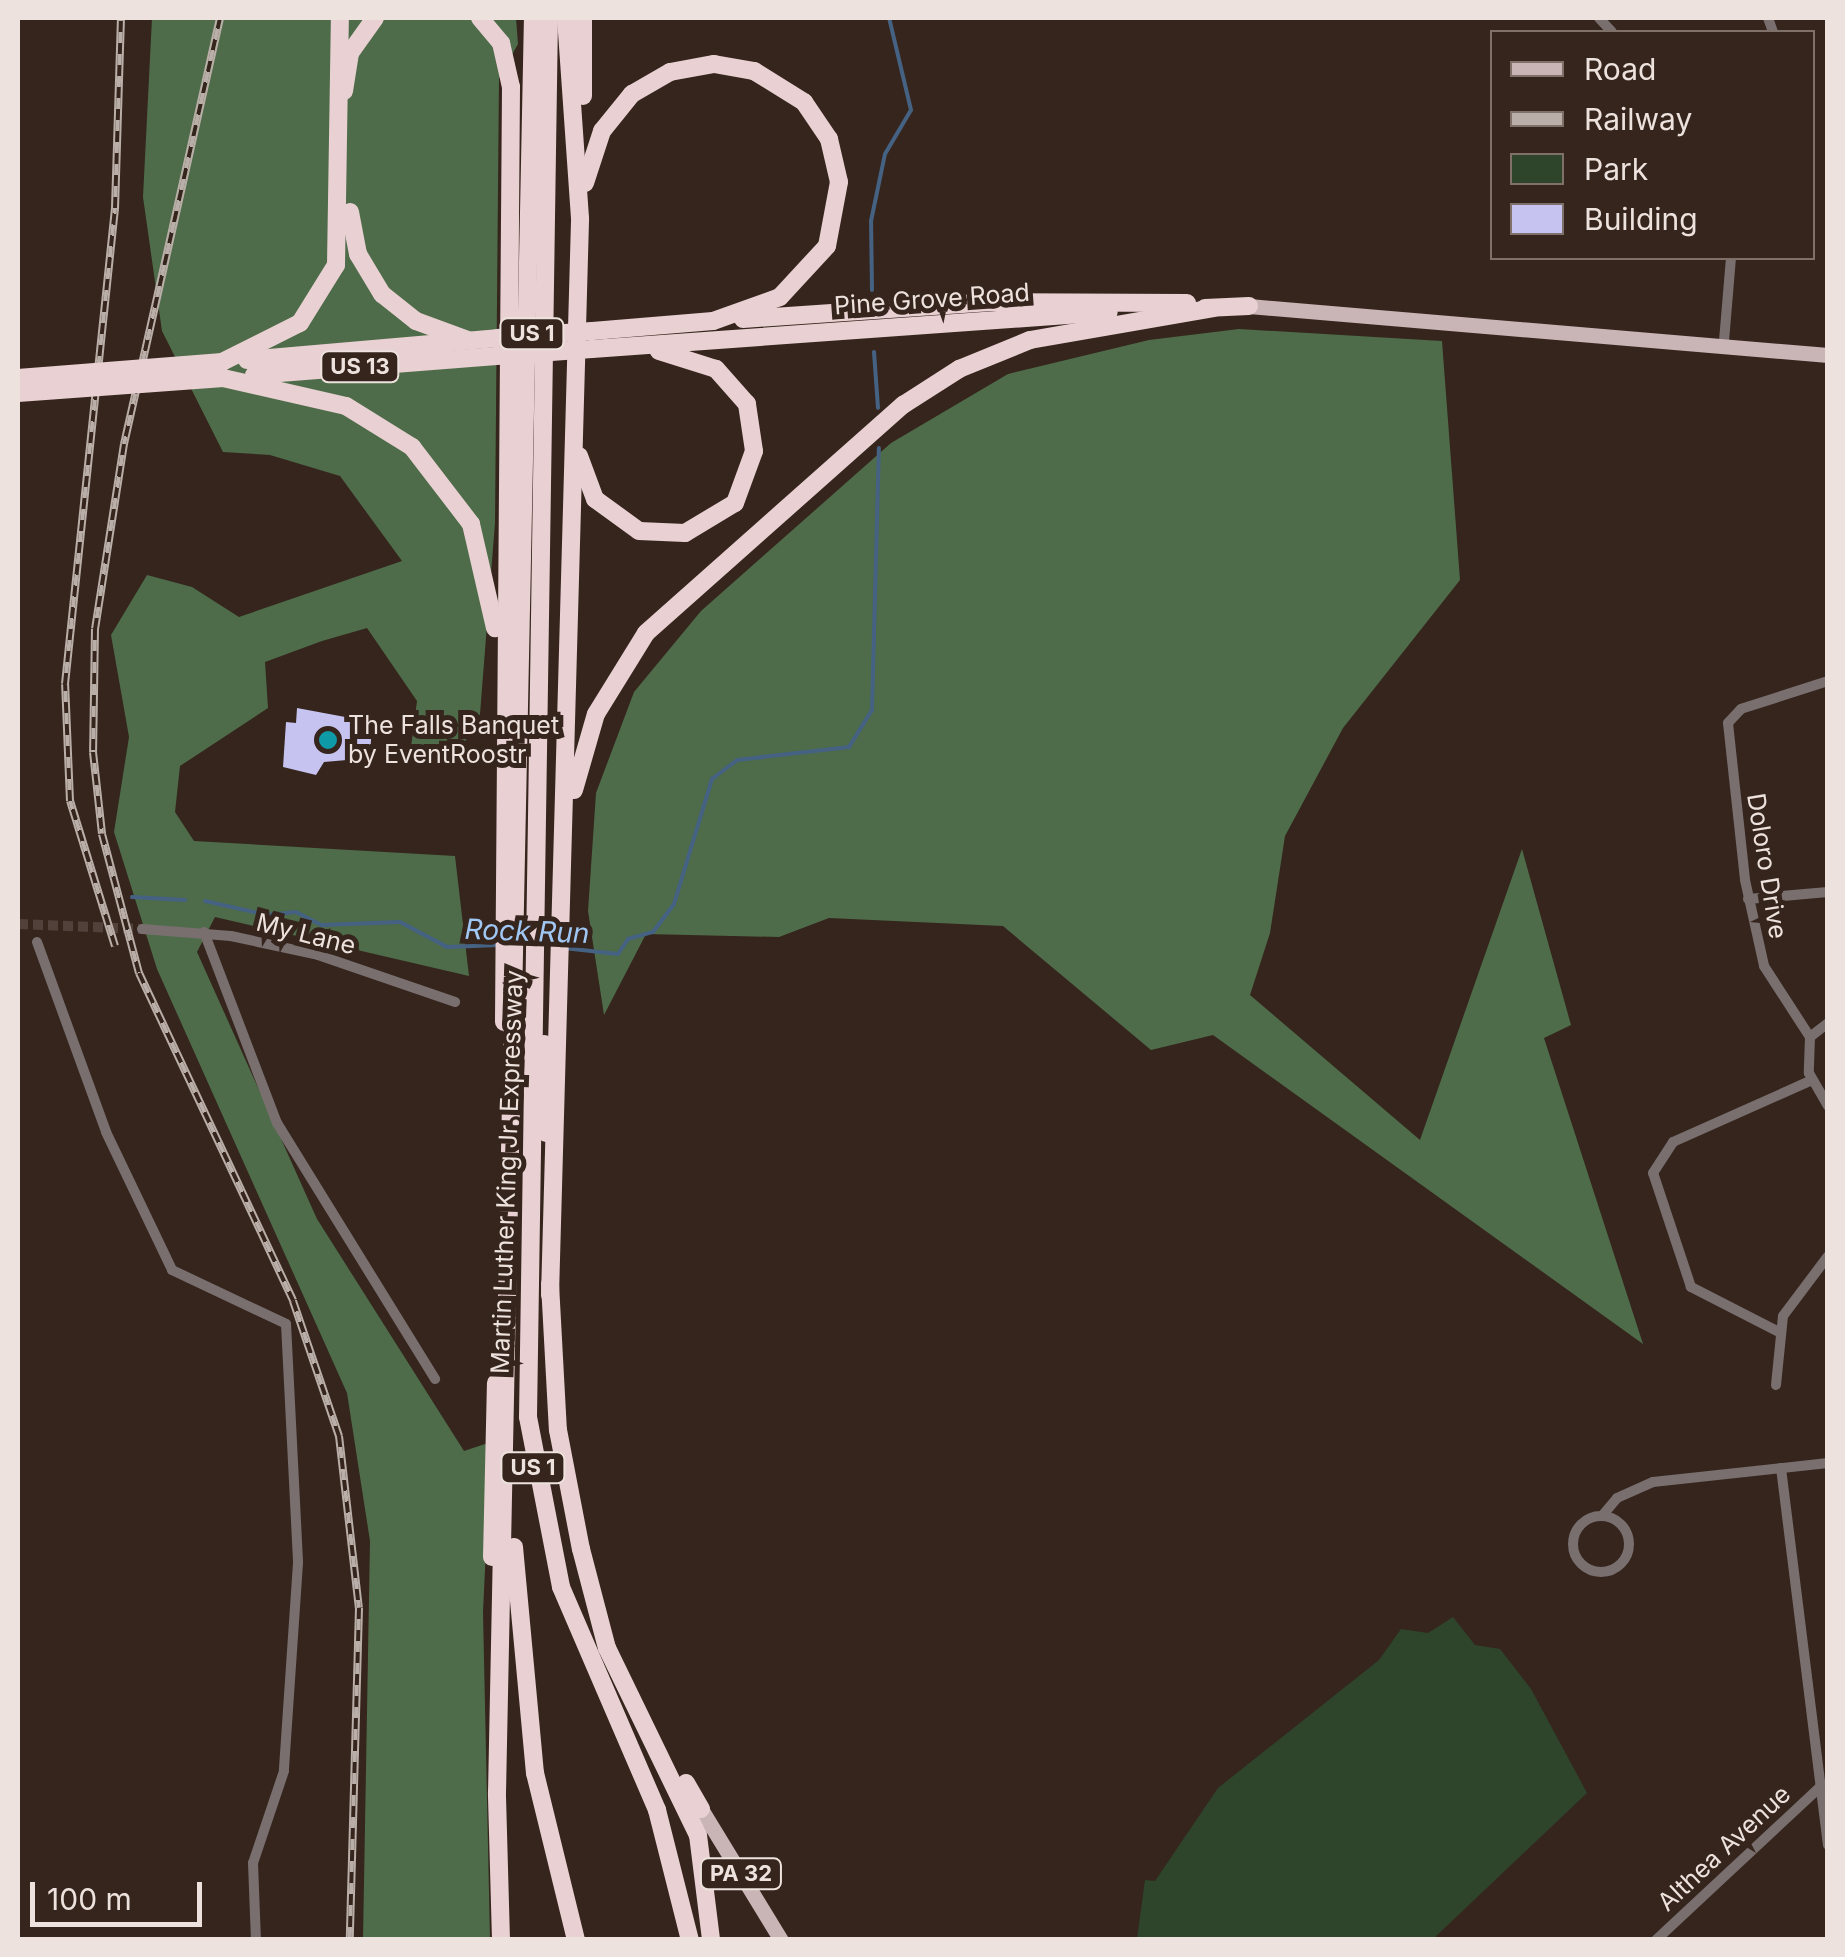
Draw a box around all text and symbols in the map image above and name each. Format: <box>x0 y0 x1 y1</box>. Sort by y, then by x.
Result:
legend <box>1490 30 1815 260</box>
text: Road <box>1584 51 1656 87</box>
text: Railway <box>1584 101 1692 137</box>
text: Park <box>1584 151 1648 187</box>
text: Building <box>1584 201 1698 237</box>
street label: Pine Grove Road <box>833 277 1031 321</box>
road number: US 1 <box>497 317 567 351</box>
road number: US 13 <box>320 350 400 384</box>
place label: The Falls Banquet by EventRoostr <box>348 711 559 770</box>
marker: The Falls Banquet by EventRoostr <box>317 729 339 751</box>
street label: Doloro Drive <box>1741 791 1793 941</box>
street label: My Lane <box>253 907 359 961</box>
water label: Rock Run <box>464 912 590 950</box>
street label: Martin Luther King Jr. Expressway <box>485 969 529 1375</box>
road number: US 1 <box>498 1451 568 1485</box>
street label: Althea Avenue <box>1651 1779 1797 1917</box>
road number: PA 32 <box>698 1857 784 1891</box>
scale bar <box>35 1862 208 1924</box>
text: 100 m <box>47 1881 132 1917</box>

